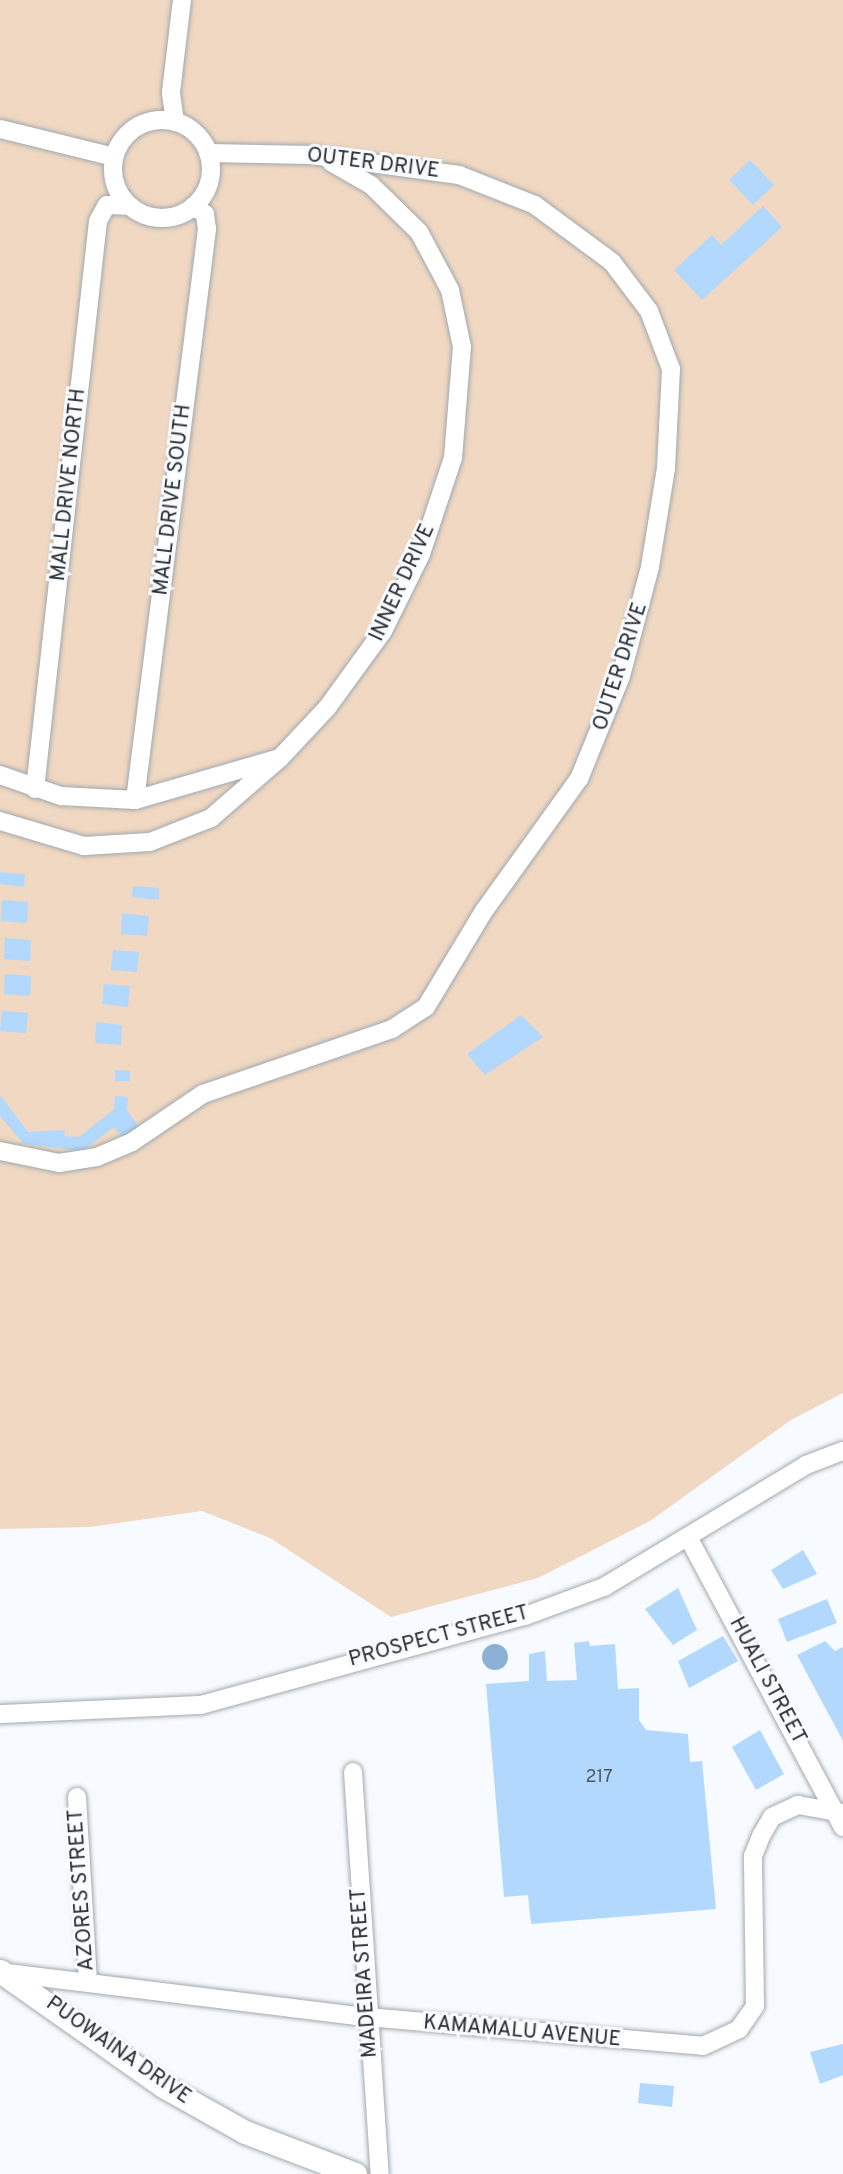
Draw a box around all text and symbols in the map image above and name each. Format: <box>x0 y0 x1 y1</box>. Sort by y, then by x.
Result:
street label: OUTER DRIVE <box>305 143 441 185</box>
street label: MALL DRIVE NORTH <box>46 387 92 583</box>
street label: MALL DRIVE SOUTH <box>149 403 197 597</box>
street label: INNER DRIVE <box>365 520 441 646</box>
street label: OUTER DRIVE <box>588 600 654 734</box>
street label: PROSPECT STREET <box>346 1601 532 1673</box>
street label: HUALI STREET <box>723 1613 811 1749</box>
house number: 217 <box>585 1767 613 1789</box>
street label: AZORES STREET <box>64 1808 100 1972</box>
street label: MADEIRA STREET <box>346 1887 384 2059</box>
street label: PUOWAINA DRIVE <box>40 1991 196 2111</box>
street label: KAMAMALU AVENUE <box>422 2011 622 2053</box>

